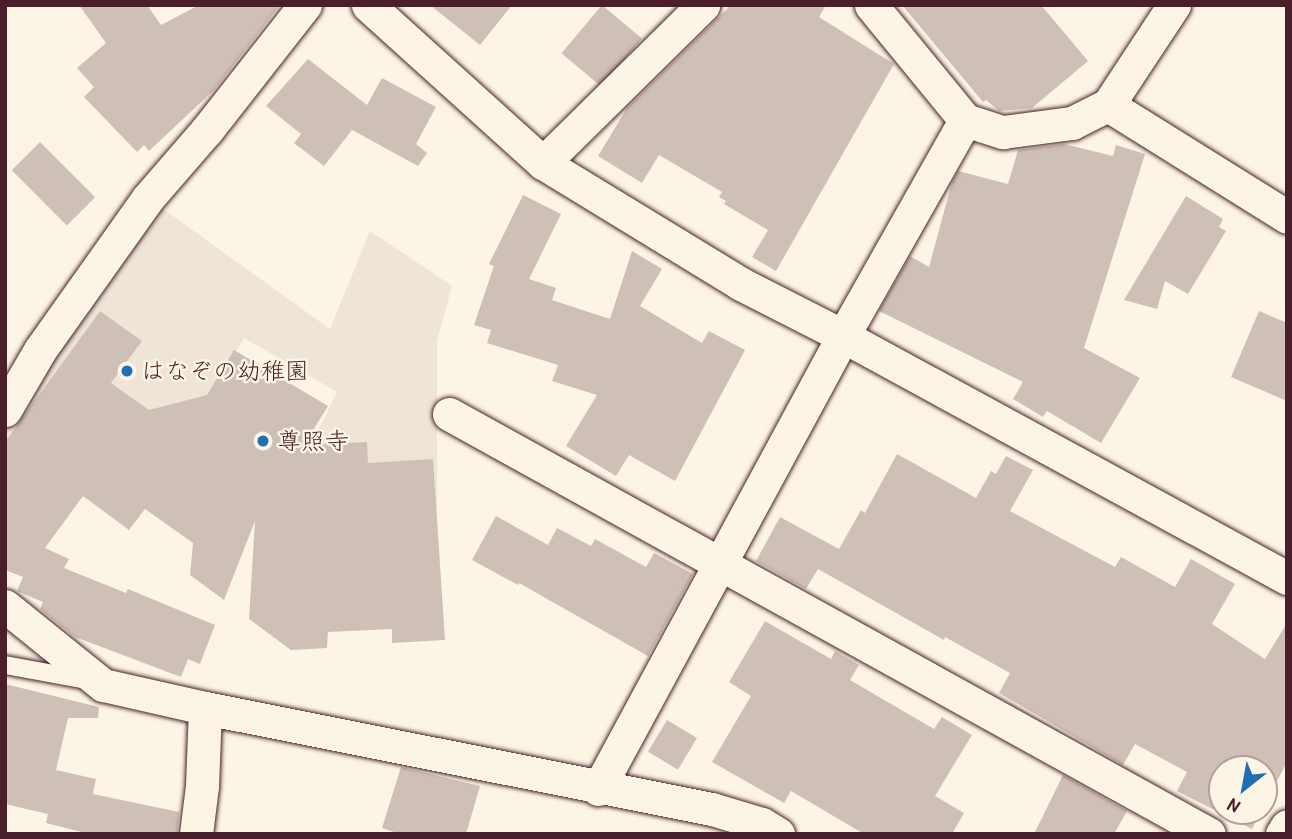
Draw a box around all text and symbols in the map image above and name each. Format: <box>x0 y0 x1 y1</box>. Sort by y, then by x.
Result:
place label: はなぞの幼稚園 <box>141 357 309 385</box>
marker: はなぞの幼稚園 <box>119 363 135 379</box>
place label: 尊照寺 <box>277 427 349 455</box>
marker: 尊照寺 <box>255 433 271 449</box>
north arrow <box>1208 755 1278 825</box>
text: N <box>1222 793 1244 820</box>

